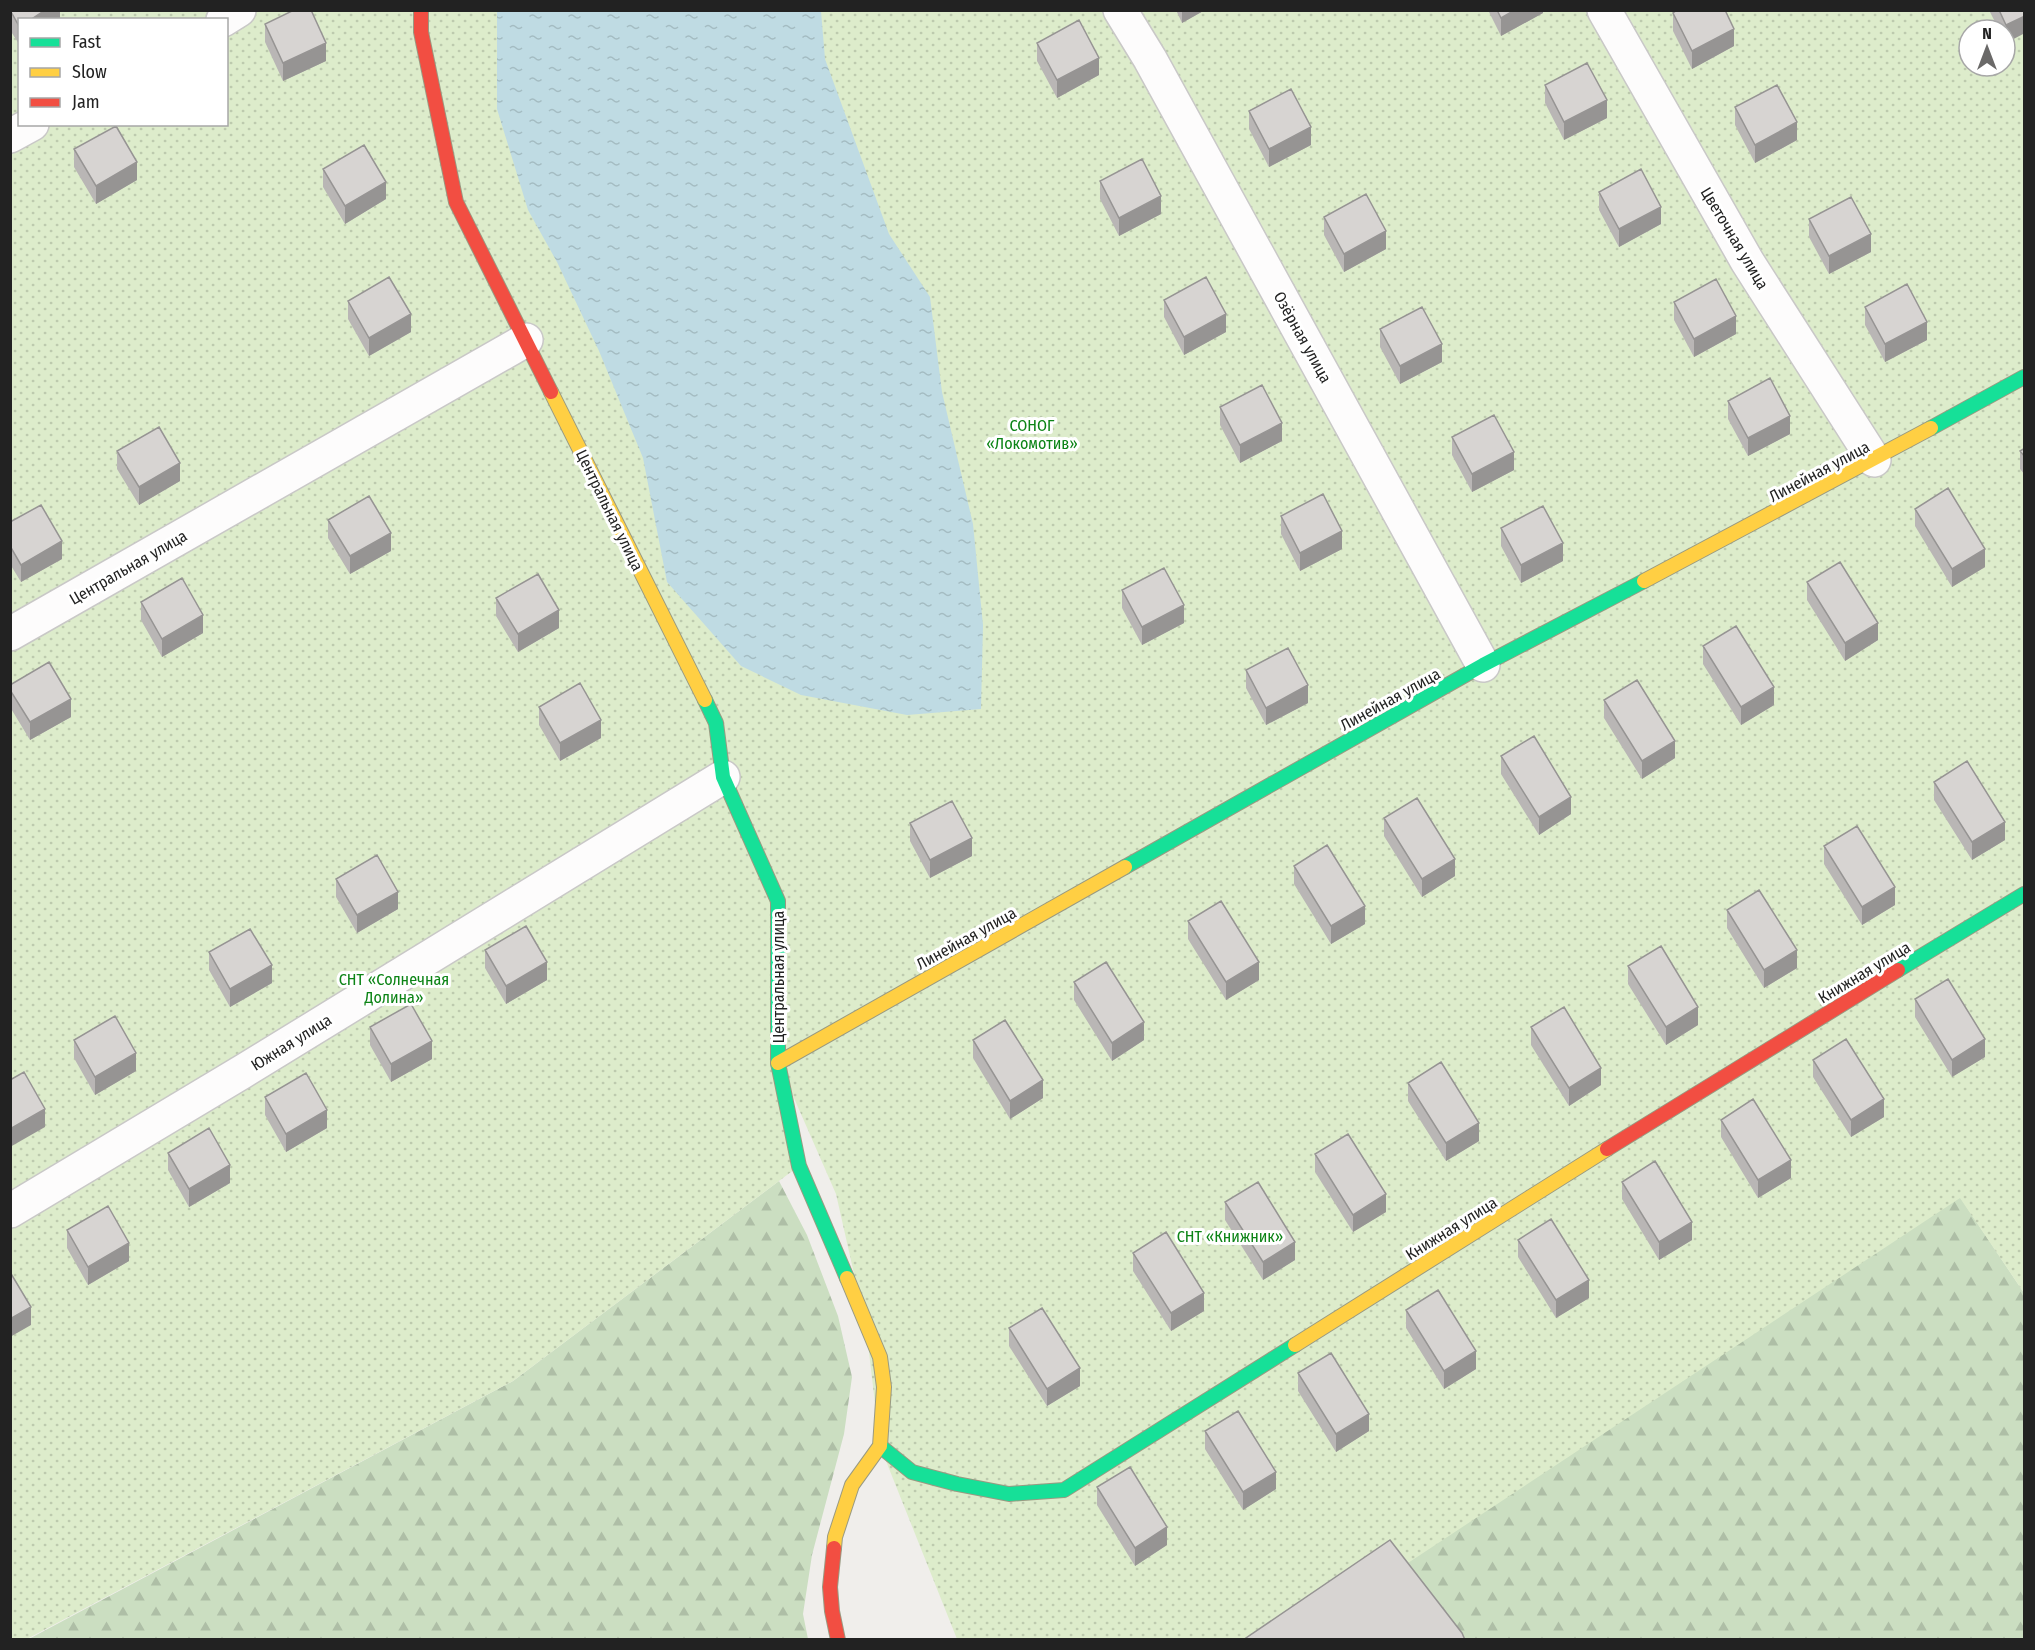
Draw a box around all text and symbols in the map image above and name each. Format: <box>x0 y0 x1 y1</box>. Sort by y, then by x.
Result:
legend <box>18 18 228 126</box>
north arrow <box>1957 18 2017 78</box>
text: N <box>1982 24 1992 43</box>
text: Fast <box>72 31 101 53</box>
text: Slow <box>72 61 107 83</box>
text: Jam <box>72 91 100 113</box>
street label: Цветочная улица <box>1697 184 1773 293</box>
street label: Озёрная улица <box>1270 288 1336 386</box>
park label: СОНОГ «Локомотив» <box>986 416 1078 453</box>
street label: Линейная улица <box>1766 437 1873 506</box>
street label: Центральная улица <box>572 446 647 574</box>
street label: Центральная улица <box>66 526 191 609</box>
street label: Линейная улица <box>1337 664 1444 735</box>
street label: Линейная улица <box>913 903 1020 974</box>
street label: Центральная улица <box>769 911 788 1043</box>
street label: Книжная улица <box>1815 937 1914 1007</box>
park label: СНТ «Солнечная Долина» <box>339 970 449 1007</box>
street label: Южная улица <box>248 1010 335 1075</box>
street label: Книжная улица <box>1402 1193 1501 1264</box>
park label: СНТ «Книжник» <box>1177 1227 1283 1246</box>

